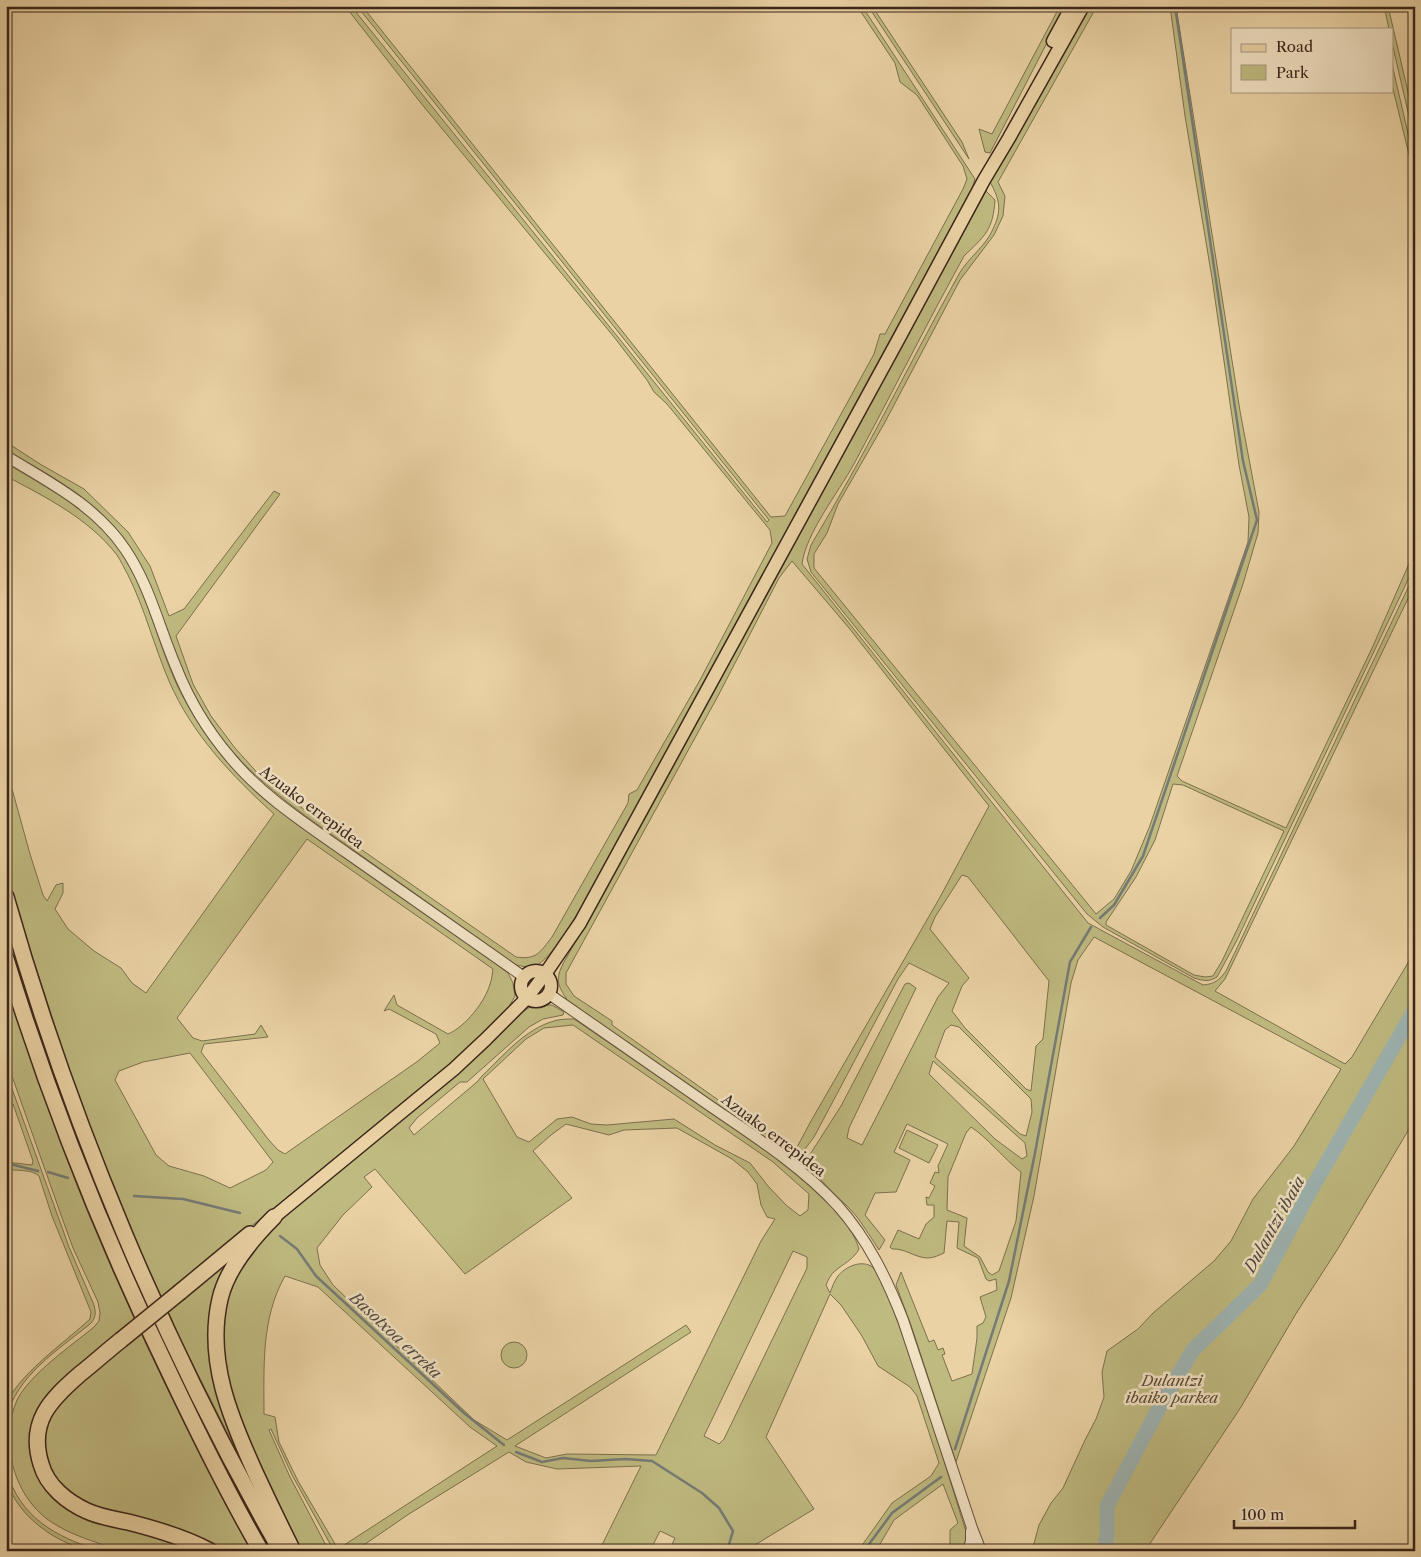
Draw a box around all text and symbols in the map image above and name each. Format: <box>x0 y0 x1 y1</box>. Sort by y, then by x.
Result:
legend <box>1231 28 1394 92</box>
text: Road <box>1276 37 1313 56</box>
text: Park <box>1276 63 1310 82</box>
street label: Azuako errepidea <box>255 761 368 852</box>
street label: Azuako errepidea <box>717 1089 830 1180</box>
water label: Dulantzi ibaia <box>1238 1172 1309 1277</box>
water label: Basotxoa erreka <box>344 1286 447 1383</box>
park label: Dulantzi ibaiko parkea <box>1126 1371 1218 1407</box>
scale bar <box>1234 1497 1355 1529</box>
text: 100 m <box>1241 1505 1284 1524</box>

